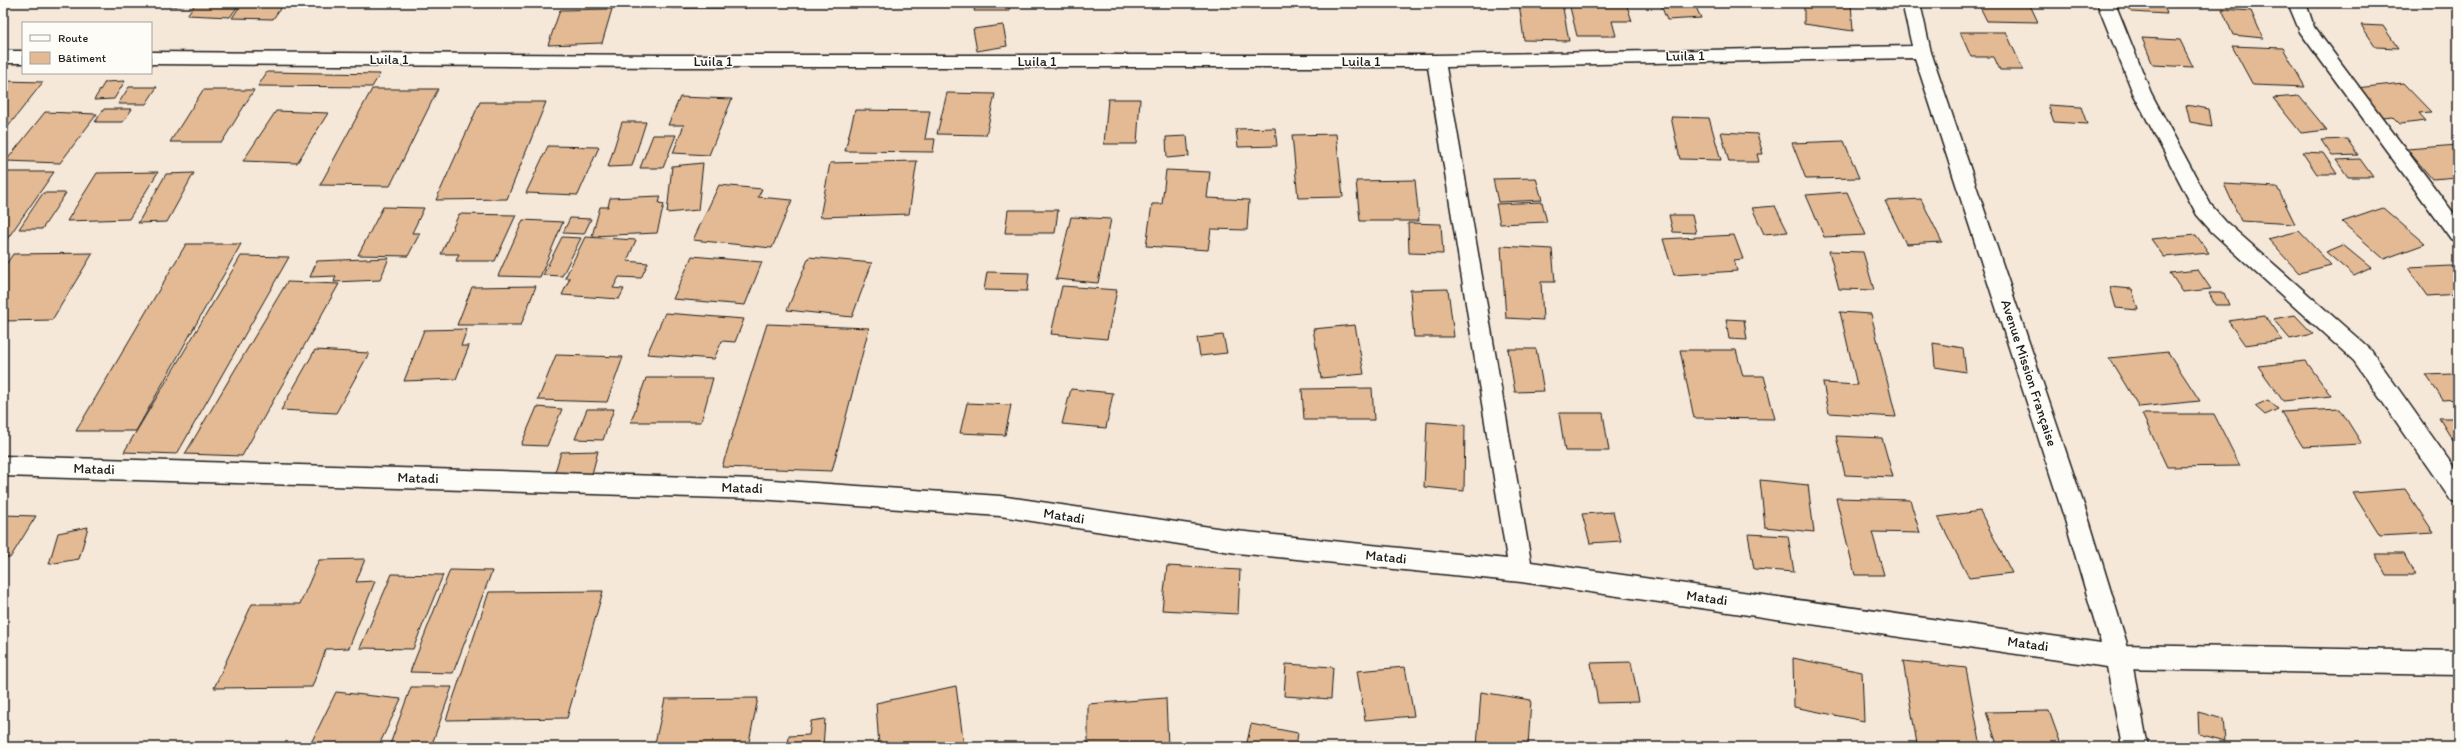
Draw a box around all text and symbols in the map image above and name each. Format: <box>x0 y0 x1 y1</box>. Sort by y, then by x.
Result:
legend <box>22 22 152 74</box>
text: Route <box>58 31 88 45</box>
street label: Luila 1 <box>1665 47 1705 65</box>
text: Bâtiment <box>58 51 107 65</box>
street label: Luila 1 <box>369 51 409 68</box>
street label: Luila 1 <box>693 53 733 70</box>
street label: Luila 1 <box>1017 53 1057 70</box>
street label: Luila 1 <box>1341 53 1381 70</box>
street label: Avenue Mission Française <box>1997 298 2061 449</box>
street label: Matadi <box>73 460 115 478</box>
street label: Matadi <box>397 469 439 487</box>
street label: Matadi <box>721 479 763 497</box>
street label: Matadi <box>1042 504 1086 528</box>
street label: Matadi <box>1365 546 1407 568</box>
street label: Matadi <box>1685 587 1729 609</box>
street label: Matadi <box>2006 633 2050 655</box>

